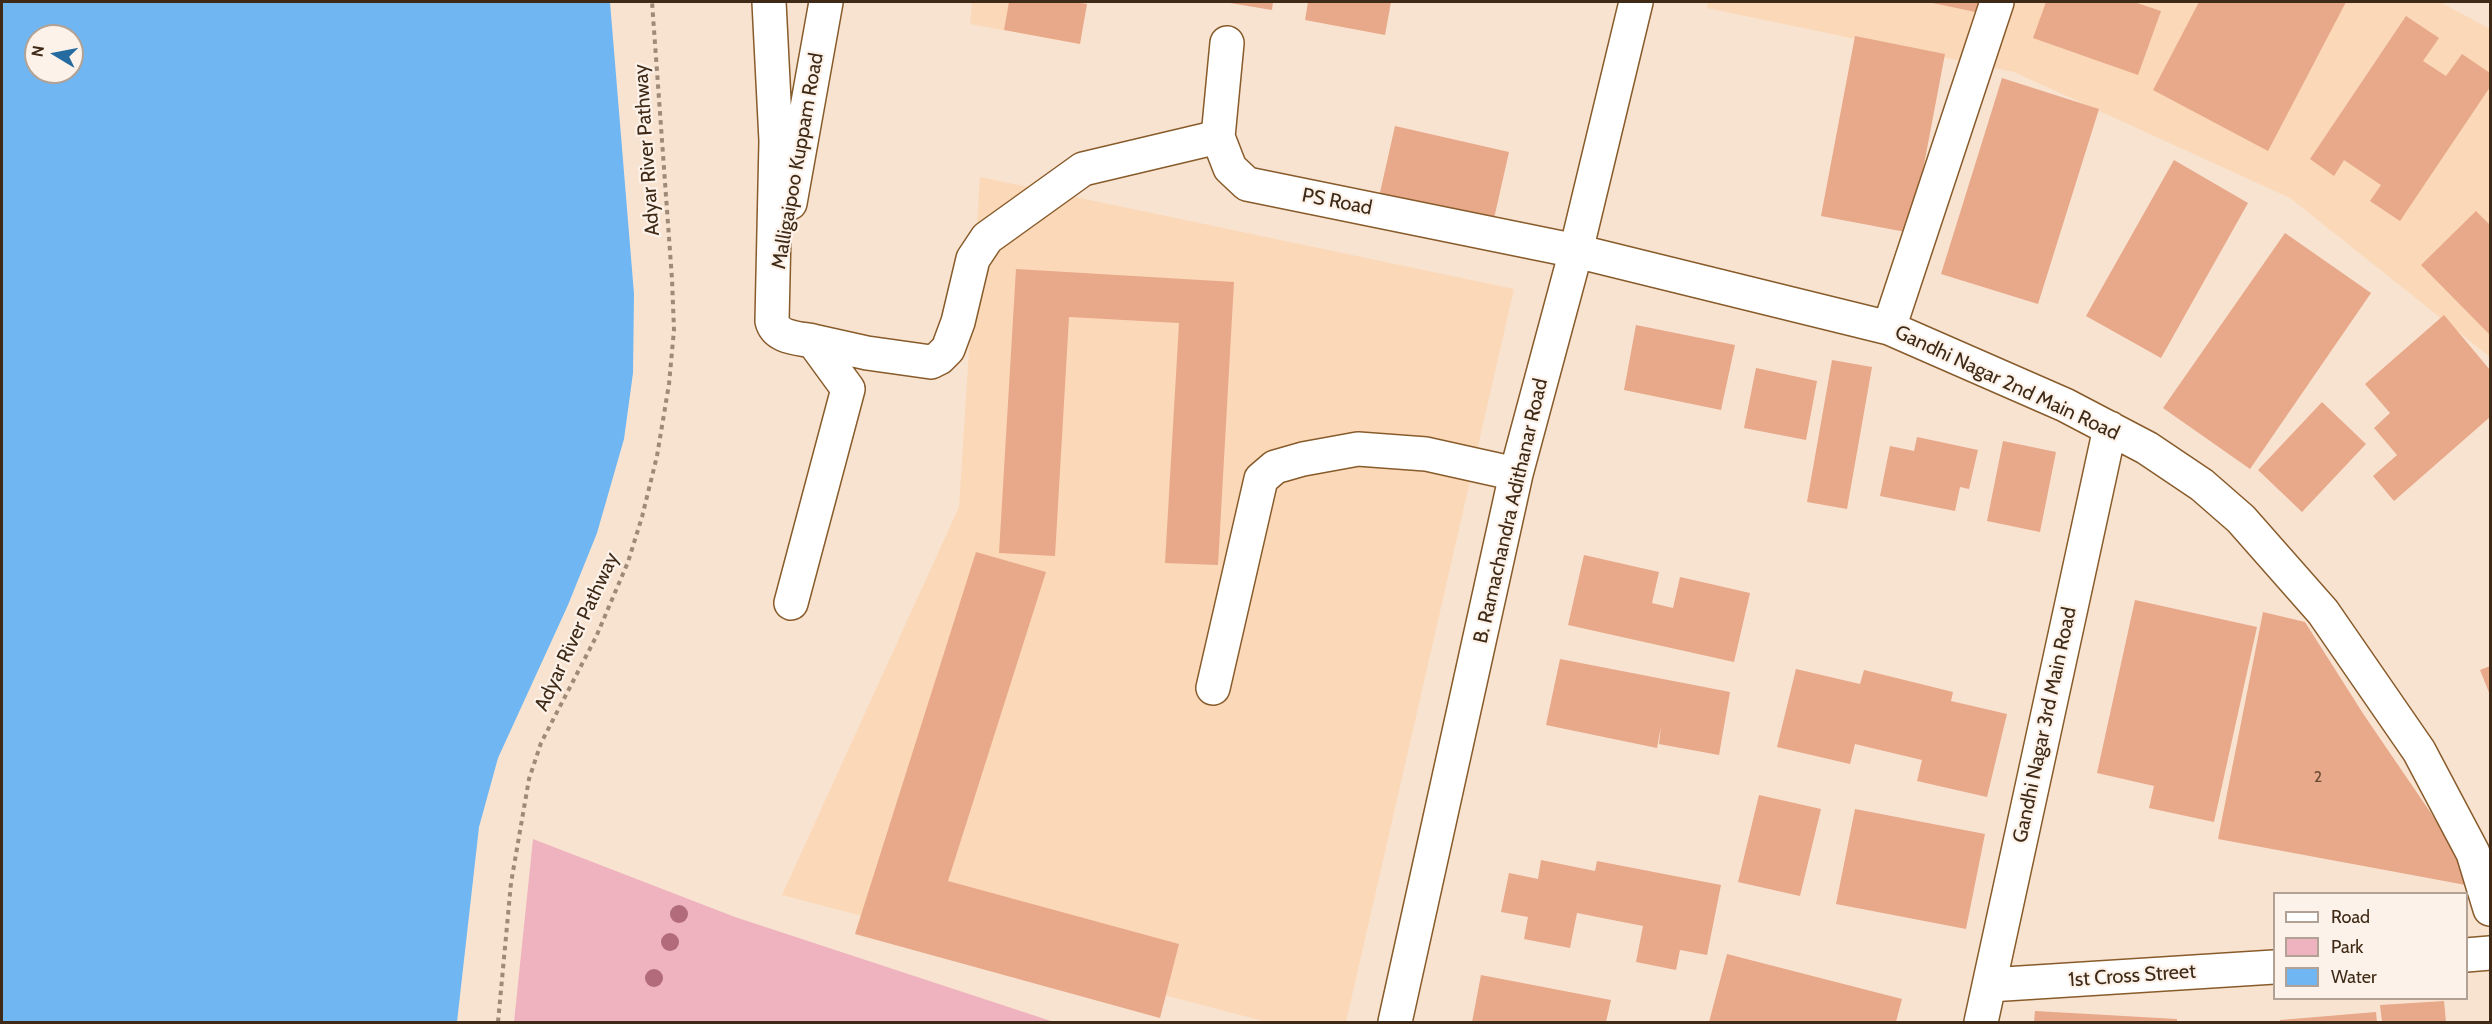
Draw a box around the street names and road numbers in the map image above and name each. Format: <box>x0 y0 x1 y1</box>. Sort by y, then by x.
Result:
street label: Malligaipoo Kuppam Road <box>767 51 829 271</box>
street label: Adyar River Pathway <box>629 63 665 237</box>
street label: PS Road <box>1300 183 1374 221</box>
street label: Gandhi Nagar 2nd Main Road <box>1891 320 2123 446</box>
street label: B. Ramachandra Adithanar Road <box>1469 376 1553 646</box>
street label: Adyar River Pathway <box>530 549 624 715</box>
street label: Gandhi Nagar 3rd Main Road <box>2008 605 2082 845</box>
street label: 1st Cross Street <box>2067 960 2197 992</box>

